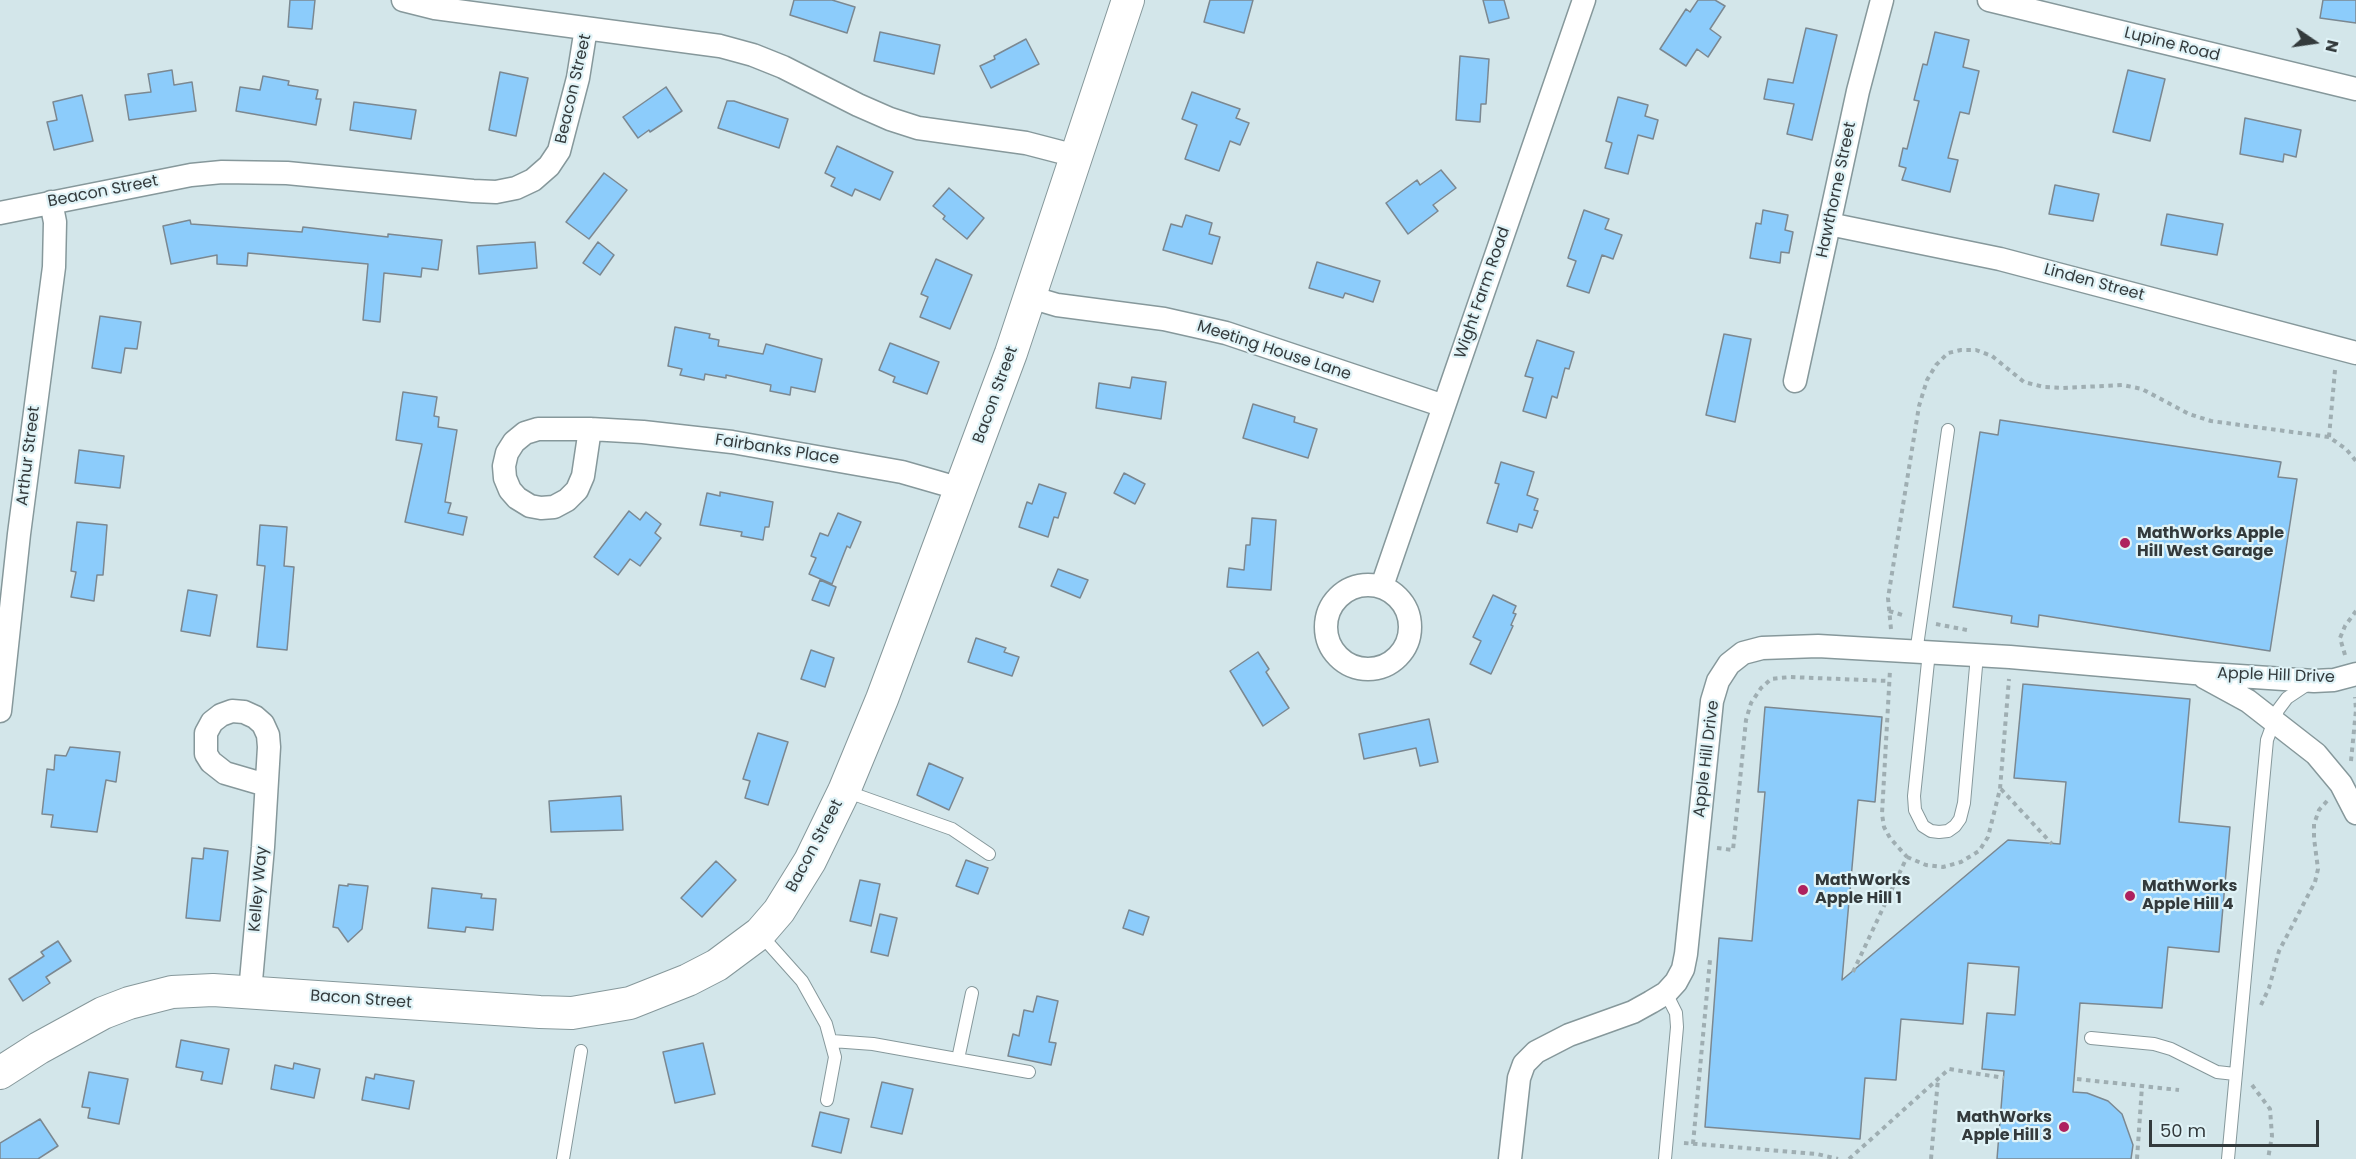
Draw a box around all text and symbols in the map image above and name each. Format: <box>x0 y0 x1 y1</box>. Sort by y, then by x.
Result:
north arrow <box>2284 12 2344 72</box>
street label: Lupine Road <box>2122 24 2222 66</box>
street label: Beacon Street <box>552 32 596 146</box>
text: N <box>2319 38 2345 55</box>
street label: Hawthorne Street <box>1813 120 1861 260</box>
street label: Beacon Street <box>46 172 160 212</box>
street label: Wight Farm Road <box>1451 225 1515 361</box>
street label: Linden Street <box>2042 260 2146 306</box>
street label: Meeting House Lane <box>1195 317 1353 385</box>
street label: Bacon Street <box>970 344 1022 446</box>
street label: Arthur Street <box>13 405 45 507</box>
street label: Fairbanks Place <box>714 431 840 469</box>
place label: MathWorks Apple Hill West Garage <box>2137 524 2284 562</box>
marker: MathWorks Apple Hill West Garage <box>2118 536 2132 550</box>
street label: Apple Hill Drive <box>2217 664 2335 688</box>
street label: Apple Hill Drive <box>1690 699 1724 819</box>
street label: Bacon Street <box>783 796 847 896</box>
street label: Kelley Way <box>246 845 272 933</box>
place label: MathWorks Apple Hill 1 <box>1815 871 1911 909</box>
place label: MathWorks Apple Hill 4 <box>2142 877 2238 915</box>
marker: MathWorks Apple Hill 1 <box>1796 883 1810 897</box>
marker: MathWorks Apple Hill 4 <box>2123 889 2137 903</box>
street label: Bacon Street <box>309 987 413 1013</box>
place label: MathWorks Apple Hill 3 <box>1956 1108 2052 1146</box>
scale bar <box>2152 1108 2322 1146</box>
text: 50 m <box>2160 1118 2206 1143</box>
marker: MathWorks Apple Hill 3 <box>2057 1120 2071 1134</box>

